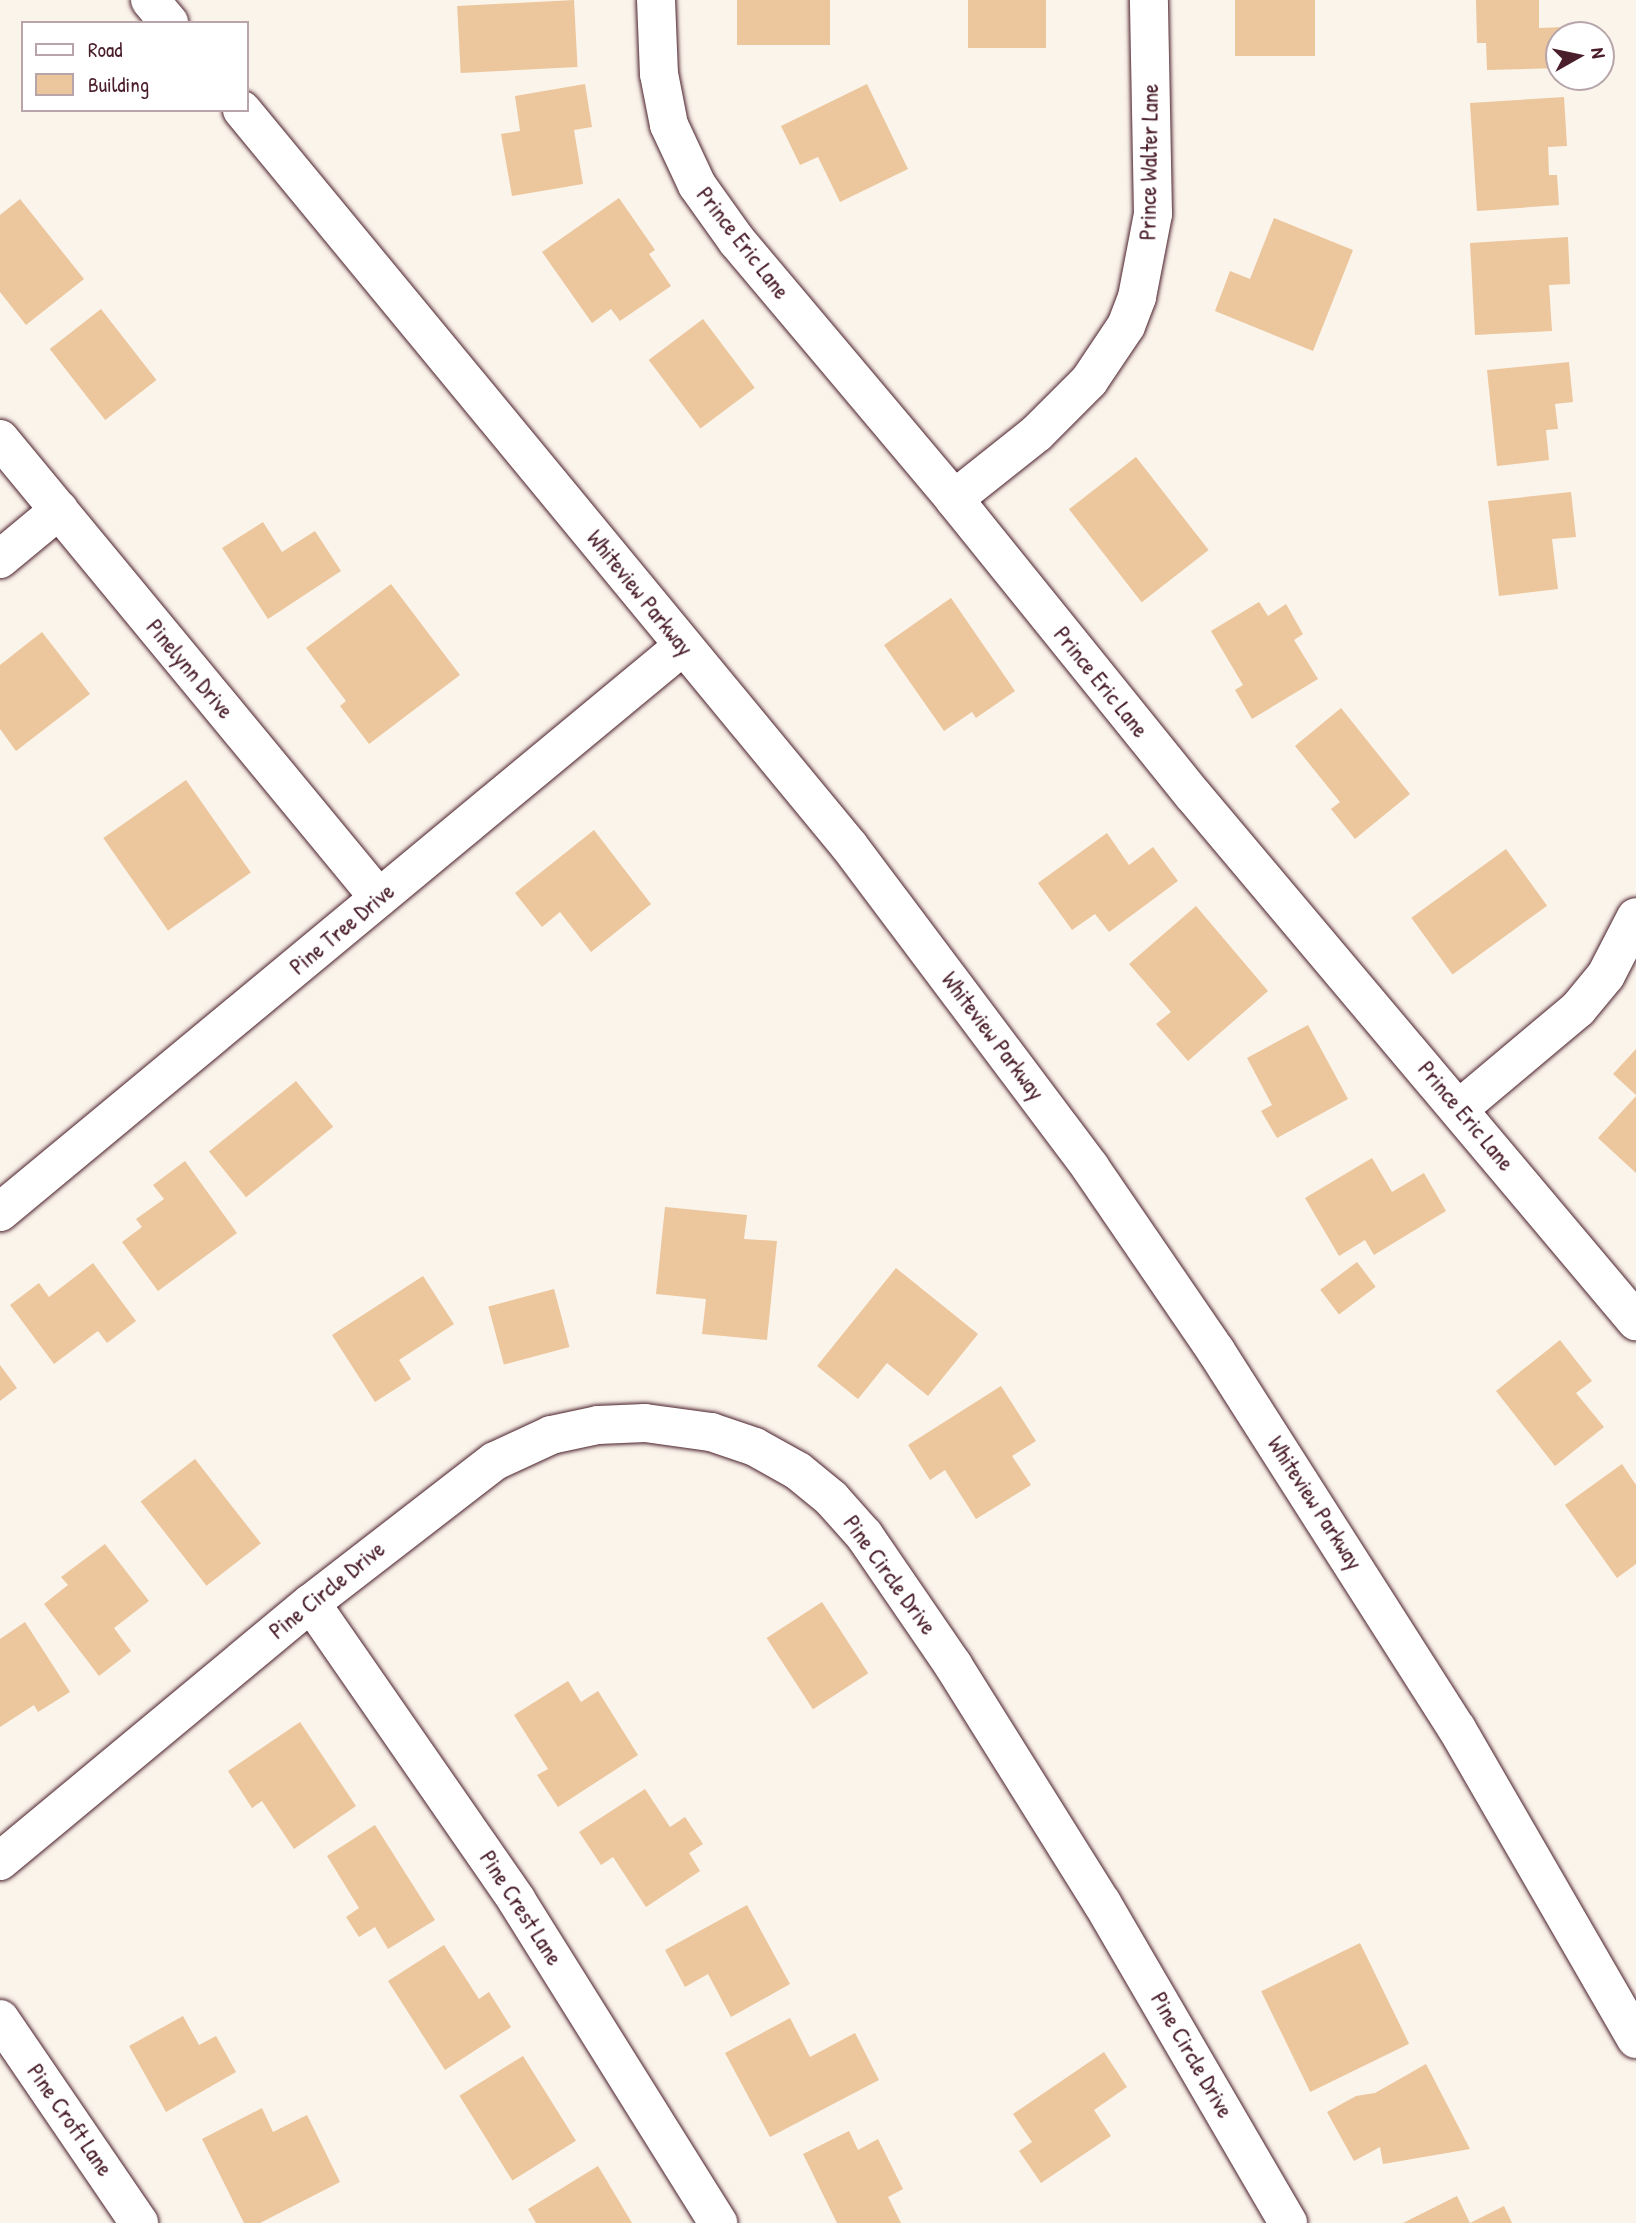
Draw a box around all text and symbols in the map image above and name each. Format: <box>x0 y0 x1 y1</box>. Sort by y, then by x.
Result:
legend <box>21 21 248 112</box>
north arrow <box>1545 21 1615 91</box>
text: Road <box>88 35 122 64</box>
text: N <box>1585 46 1612 60</box>
text: Building <box>88 70 149 99</box>
street label: Prince Walter Lane <box>1134 84 1164 240</box>
street label: Prince Eric Lane <box>691 182 795 304</box>
street label: Whiteview Parkway <box>581 525 699 661</box>
street label: Pinelynn Drive <box>141 614 239 724</box>
street label: Prince Eric Lane <box>1048 621 1154 743</box>
street label: Pine Tree Drive <box>284 877 400 981</box>
street label: Whiteview Parkway <box>936 966 1050 1106</box>
street label: Prince Eric Lane <box>1412 1056 1520 1176</box>
street label: Whiteview Parkway <box>1262 1431 1368 1575</box>
street label: Pine Circle Drive <box>838 1510 942 1640</box>
street label: Pine Circle Drive <box>264 1535 390 1645</box>
street label: Pine Crest Lane <box>474 1846 568 1970</box>
street label: Pine Circle Drive <box>1145 1987 1239 2123</box>
street label: Pine Croft Lane <box>21 2059 119 2181</box>

